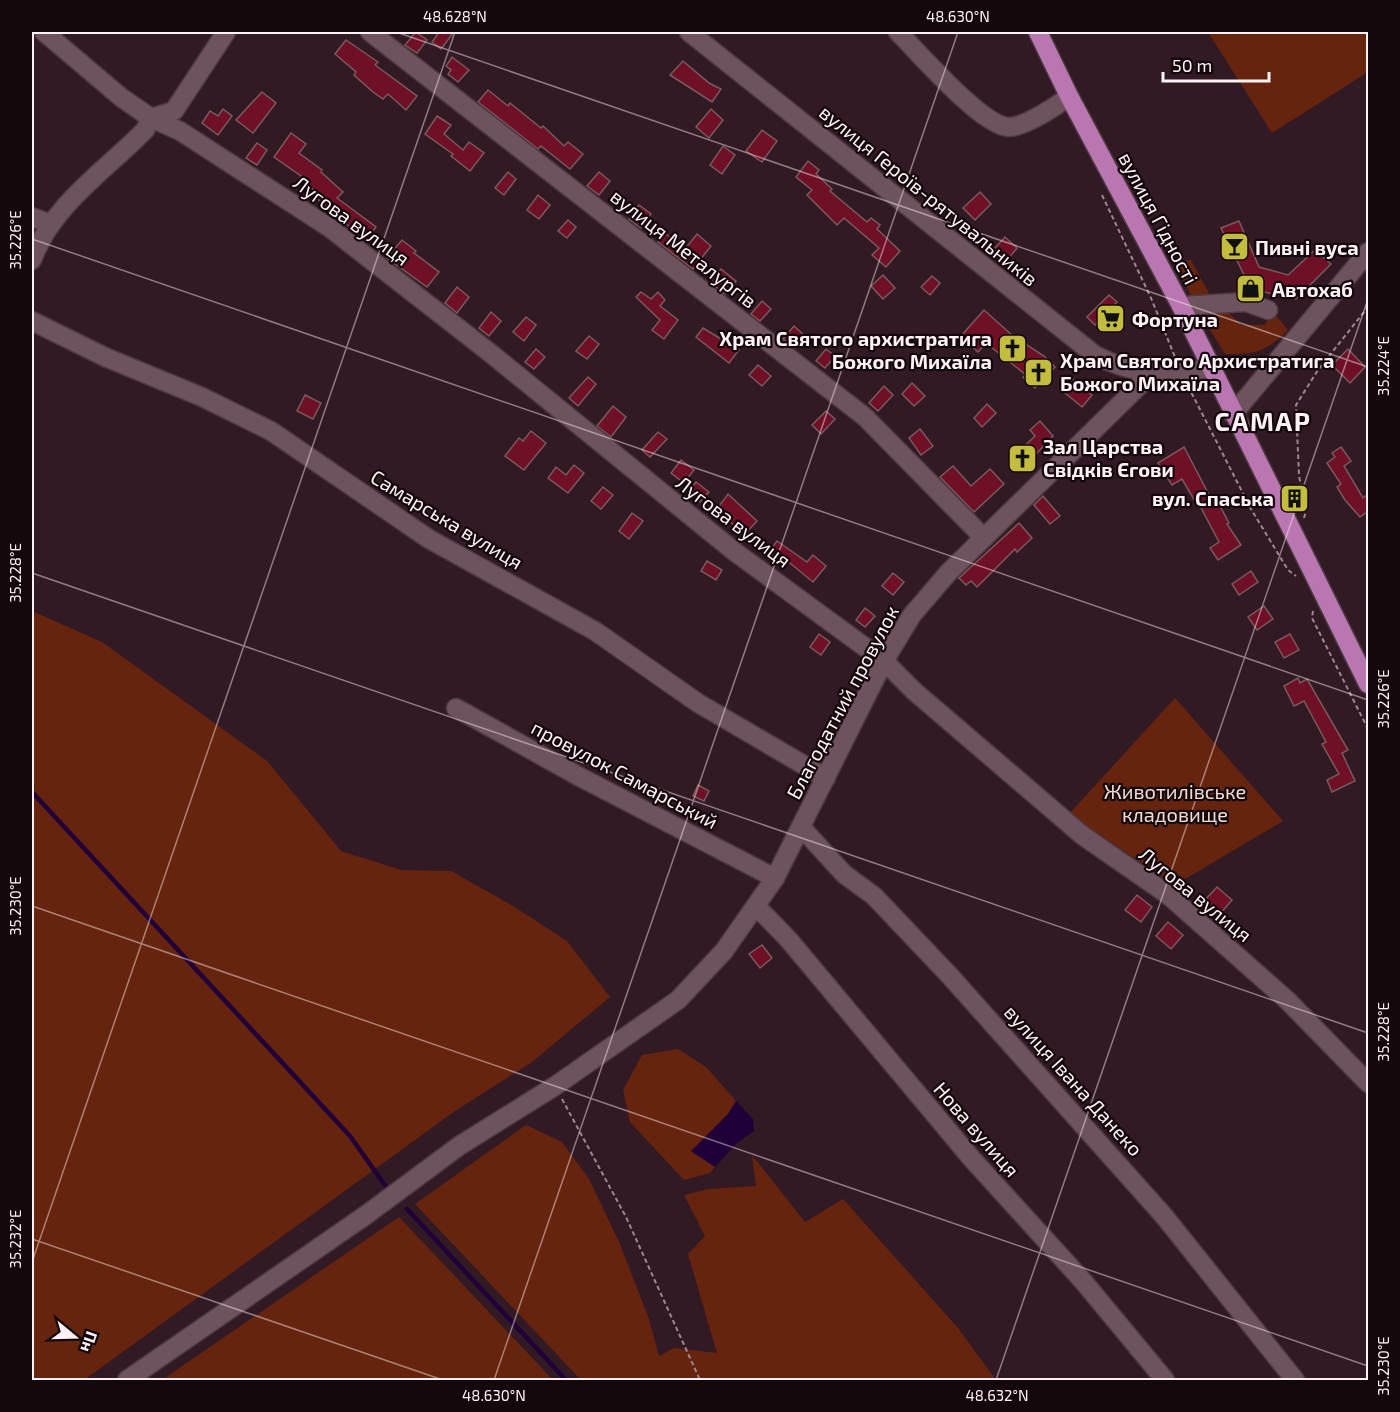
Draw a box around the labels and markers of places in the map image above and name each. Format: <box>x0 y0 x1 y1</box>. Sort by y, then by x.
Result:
bar icon: Пивні вуса <box>1218 231 1250 263</box>
place label: Пивні вуса <box>1255 235 1359 259</box>
shop icon: Автохаб <box>1235 273 1267 305</box>
place label: Автохаб <box>1272 277 1353 301</box>
supermarket icon: Фортуна <box>1095 303 1127 335</box>
place label: Фортуна <box>1132 307 1218 331</box>
place label: Храм Святого архистратига Божого Михаїла <box>719 326 992 373</box>
church icon: Храм Святого архистратига Божого Михаїла <box>997 333 1029 365</box>
place label: Храм Святого Архистратига Божого Михаїла <box>1060 348 1334 395</box>
church icon: Храм Святого Архистратига Божого Михаїла <box>1023 356 1055 388</box>
place label: Зал Царства Свідків Єгови <box>1043 434 1174 481</box>
church icon: Зал Царства Свідків Єгови <box>1006 442 1038 474</box>
building icon: вул. Спаська <box>1279 482 1311 514</box>
place label: вул. Спаська <box>1152 486 1274 510</box>

